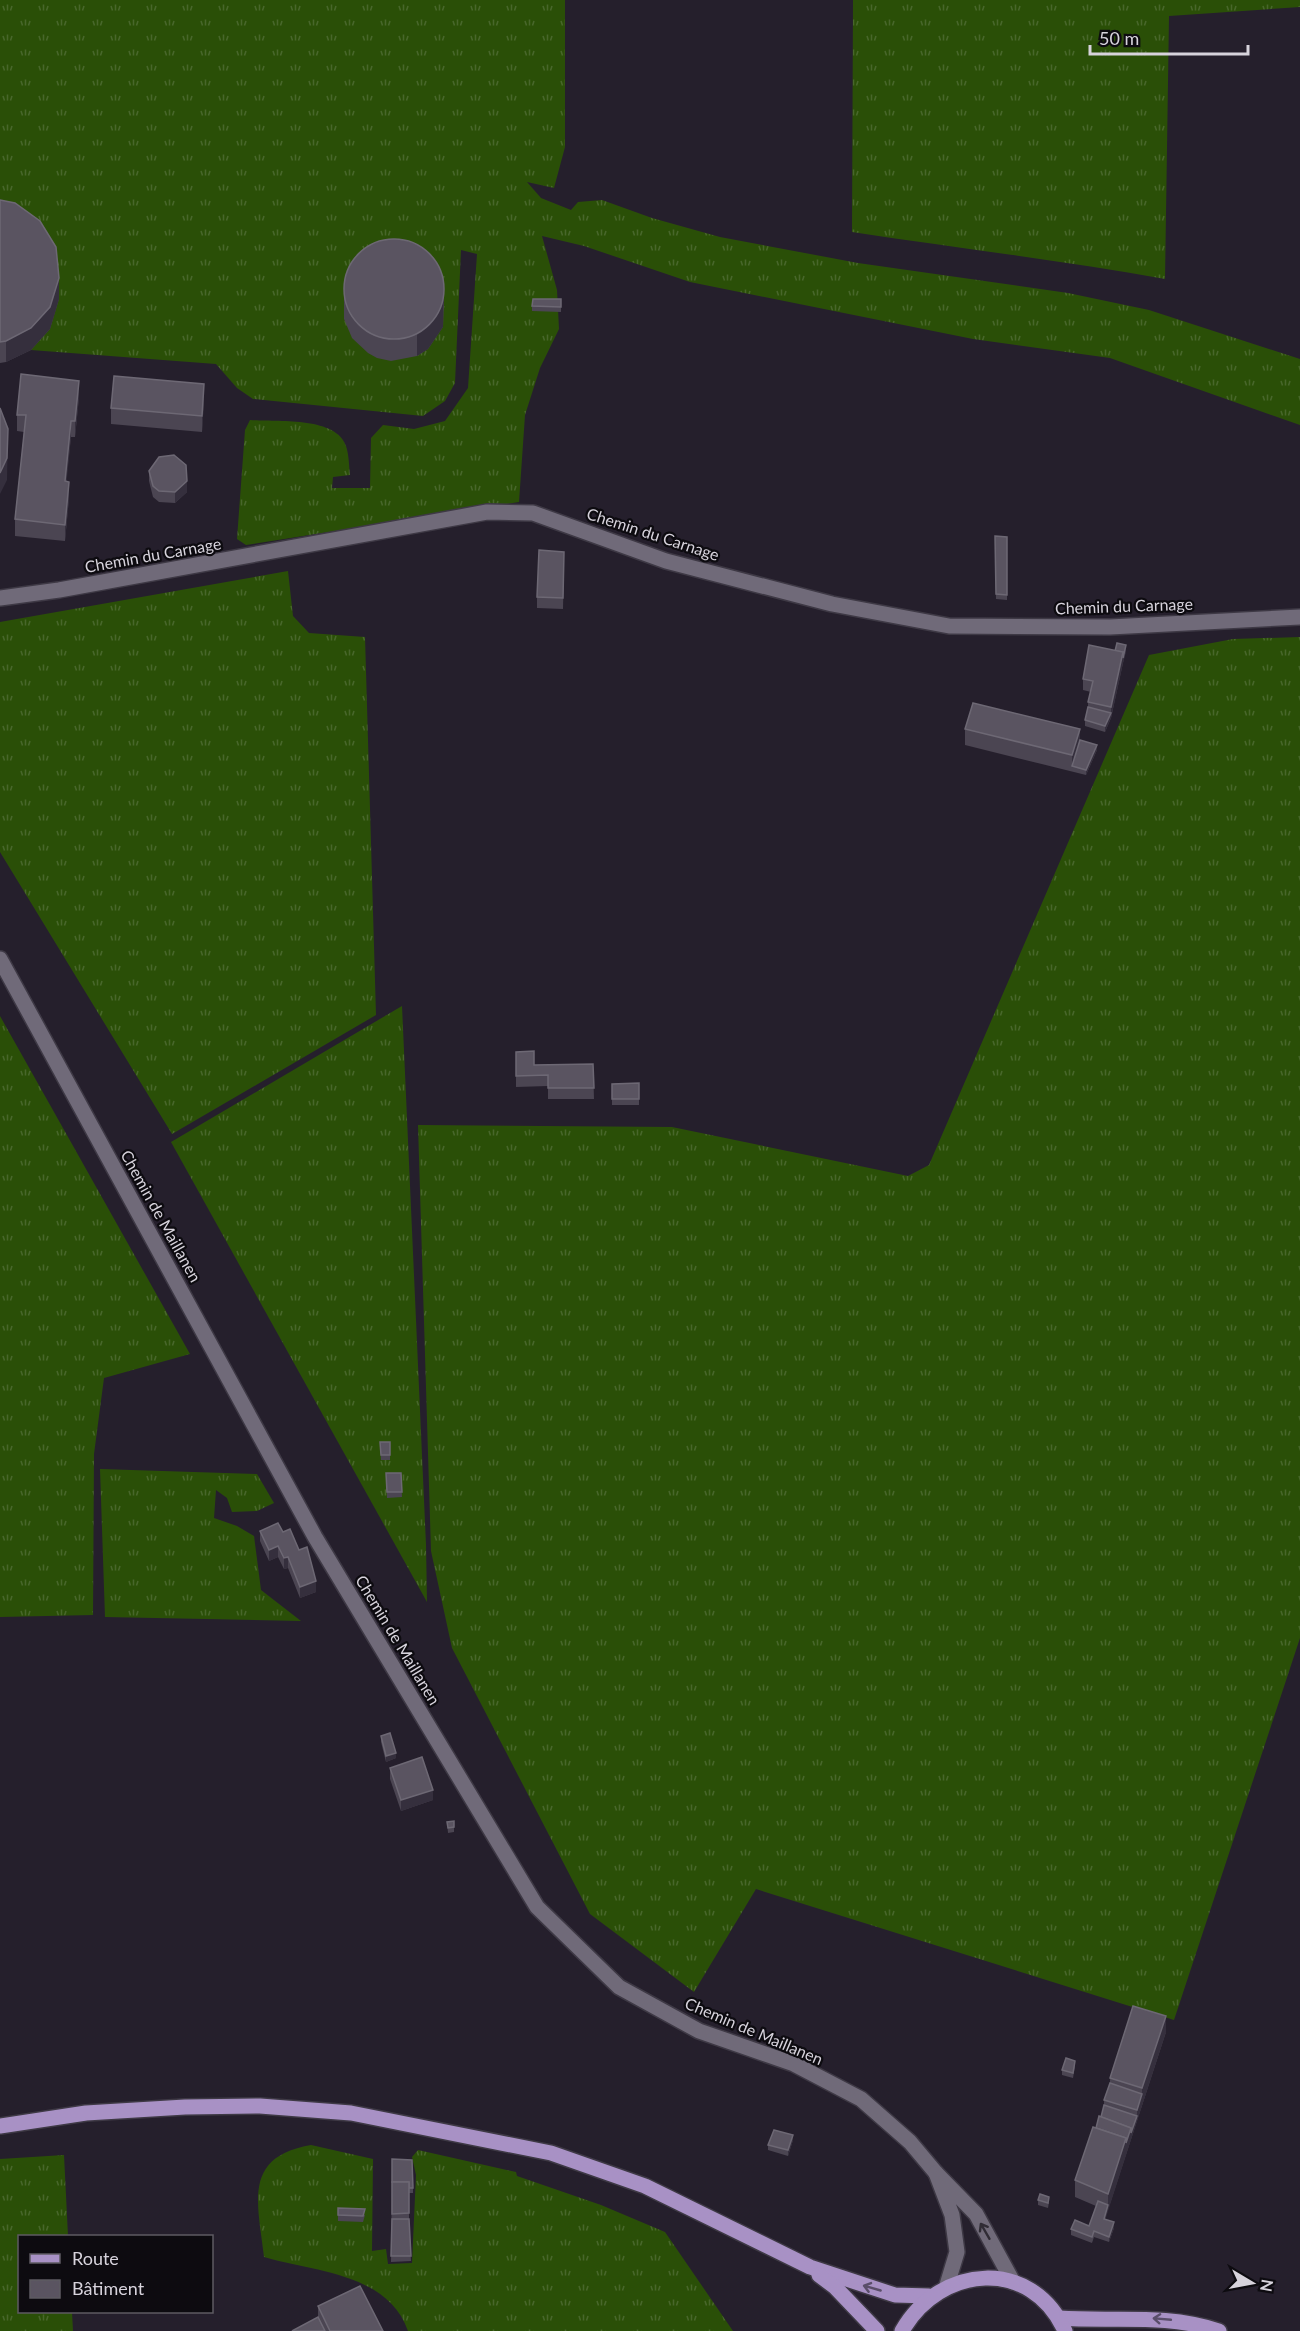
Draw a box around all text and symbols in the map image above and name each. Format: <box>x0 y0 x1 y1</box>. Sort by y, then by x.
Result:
scale bar <box>1090 18 1248 56</box>
text: 50 m <box>1099 27 1139 49</box>
street label: Chemin du Carnage <box>585 503 722 564</box>
street label: Chemin du Carnage <box>83 533 223 576</box>
street label: Chemin du Carnage <box>1055 594 1193 617</box>
street label: Chemin de Maillanen <box>117 1147 206 1285</box>
street label: Chemin de Maillanen <box>352 1571 445 1708</box>
street label: Chemin de Maillanen <box>682 1993 826 2068</box>
one-way arrow <box>979 2223 991 2240</box>
legend <box>18 2235 213 2313</box>
text: Route <box>72 2247 119 2269</box>
north arrow <box>1222 2253 1282 2313</box>
text: Bâtiment <box>72 2277 145 2299</box>
text: N <box>1257 2278 1278 2293</box>
one-way arrow <box>863 2282 882 2293</box>
one-way arrow <box>1153 2313 1173 2324</box>

